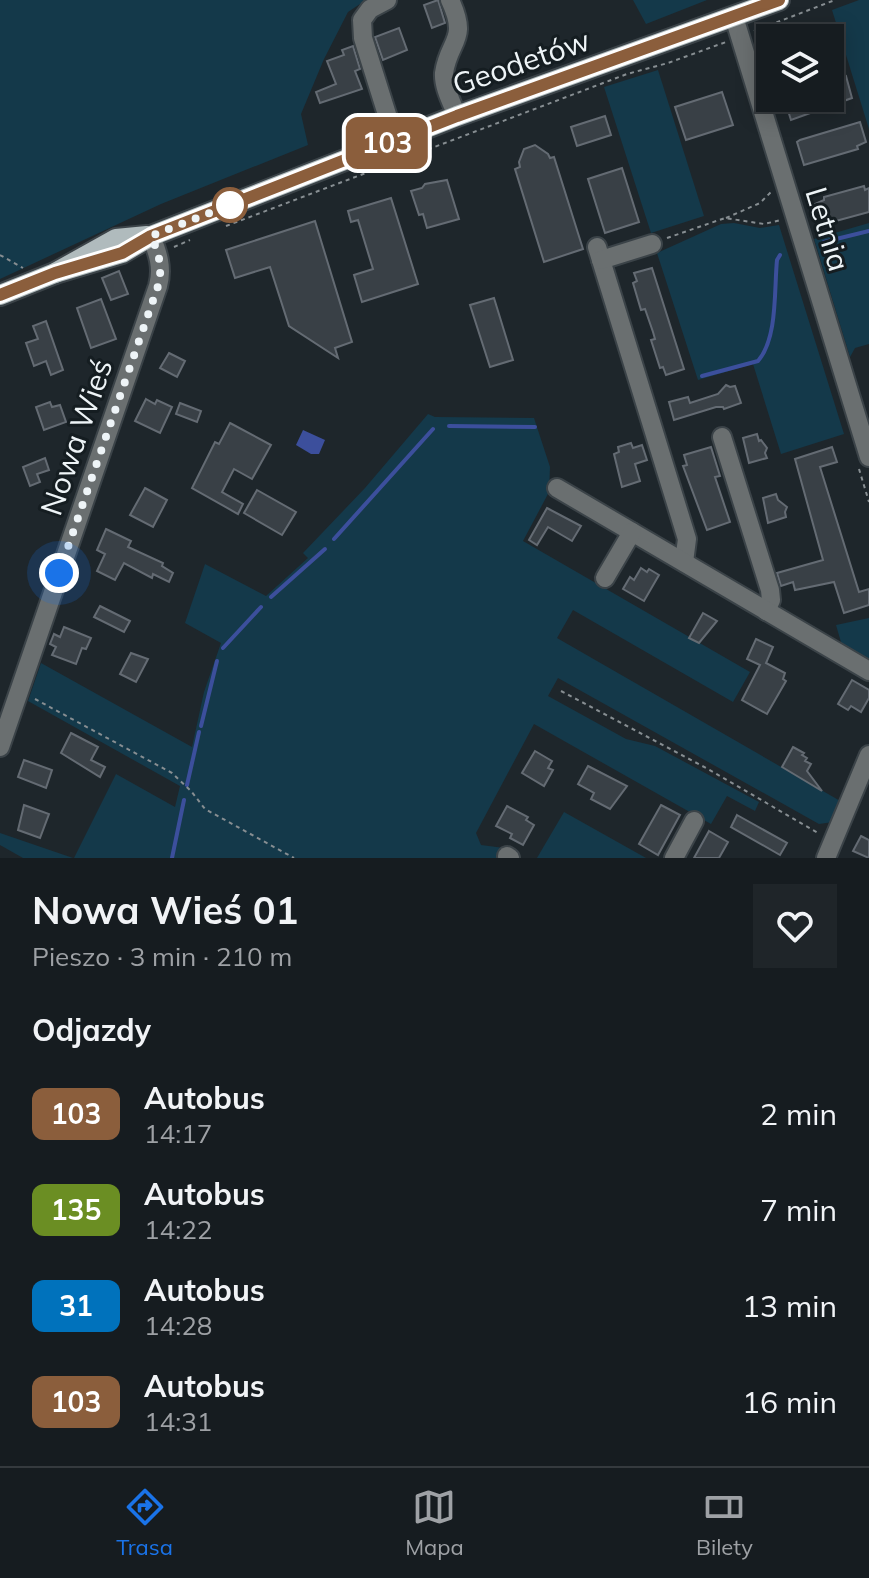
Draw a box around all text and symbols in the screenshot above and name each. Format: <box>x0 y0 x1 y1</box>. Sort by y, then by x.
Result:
street label: Geodetów <box>447 21 595 103</box>
map controls <box>756 24 844 112</box>
button: layers <box>756 24 844 112</box>
line badge: 103 <box>341 117 433 169</box>
text: 103 <box>362 125 412 160</box>
street label: Letnia <box>797 182 859 276</box>
unlabelled marker <box>213 188 247 222</box>
street label: Nowa Wieś <box>32 354 120 520</box>
your location <box>39 553 79 593</box>
button: heart <box>753 884 837 968</box>
text: Nowa Wieś 01 <box>32 886 298 934</box>
text: Pieszo · 3 min · 210 m <box>32 940 292 973</box>
text: Odjazdy <box>32 1011 151 1049</box>
text: Autobus <box>144 1079 265 1117</box>
text: 2 min <box>760 1095 837 1133</box>
text: 103 <box>51 1096 101 1131</box>
text: 14:17 <box>144 1117 212 1150</box>
text: Autobus <box>144 1175 265 1213</box>
text: 7 min <box>760 1191 837 1229</box>
text: 135 <box>51 1192 101 1227</box>
text: 14:22 <box>144 1213 212 1246</box>
text: Autobus <box>144 1271 265 1309</box>
text: 13 min <box>742 1287 837 1325</box>
text: 31 <box>59 1288 93 1323</box>
text: 14:28 <box>144 1309 212 1342</box>
text: Autobus <box>144 1367 265 1405</box>
text: 16 min <box>742 1383 837 1421</box>
text: 103 <box>51 1384 101 1419</box>
text: 14:31 <box>144 1405 212 1438</box>
tab: Trasa <box>116 1485 173 1561</box>
tab: Mapa <box>405 1485 464 1561</box>
tab: Bilety <box>696 1485 753 1561</box>

